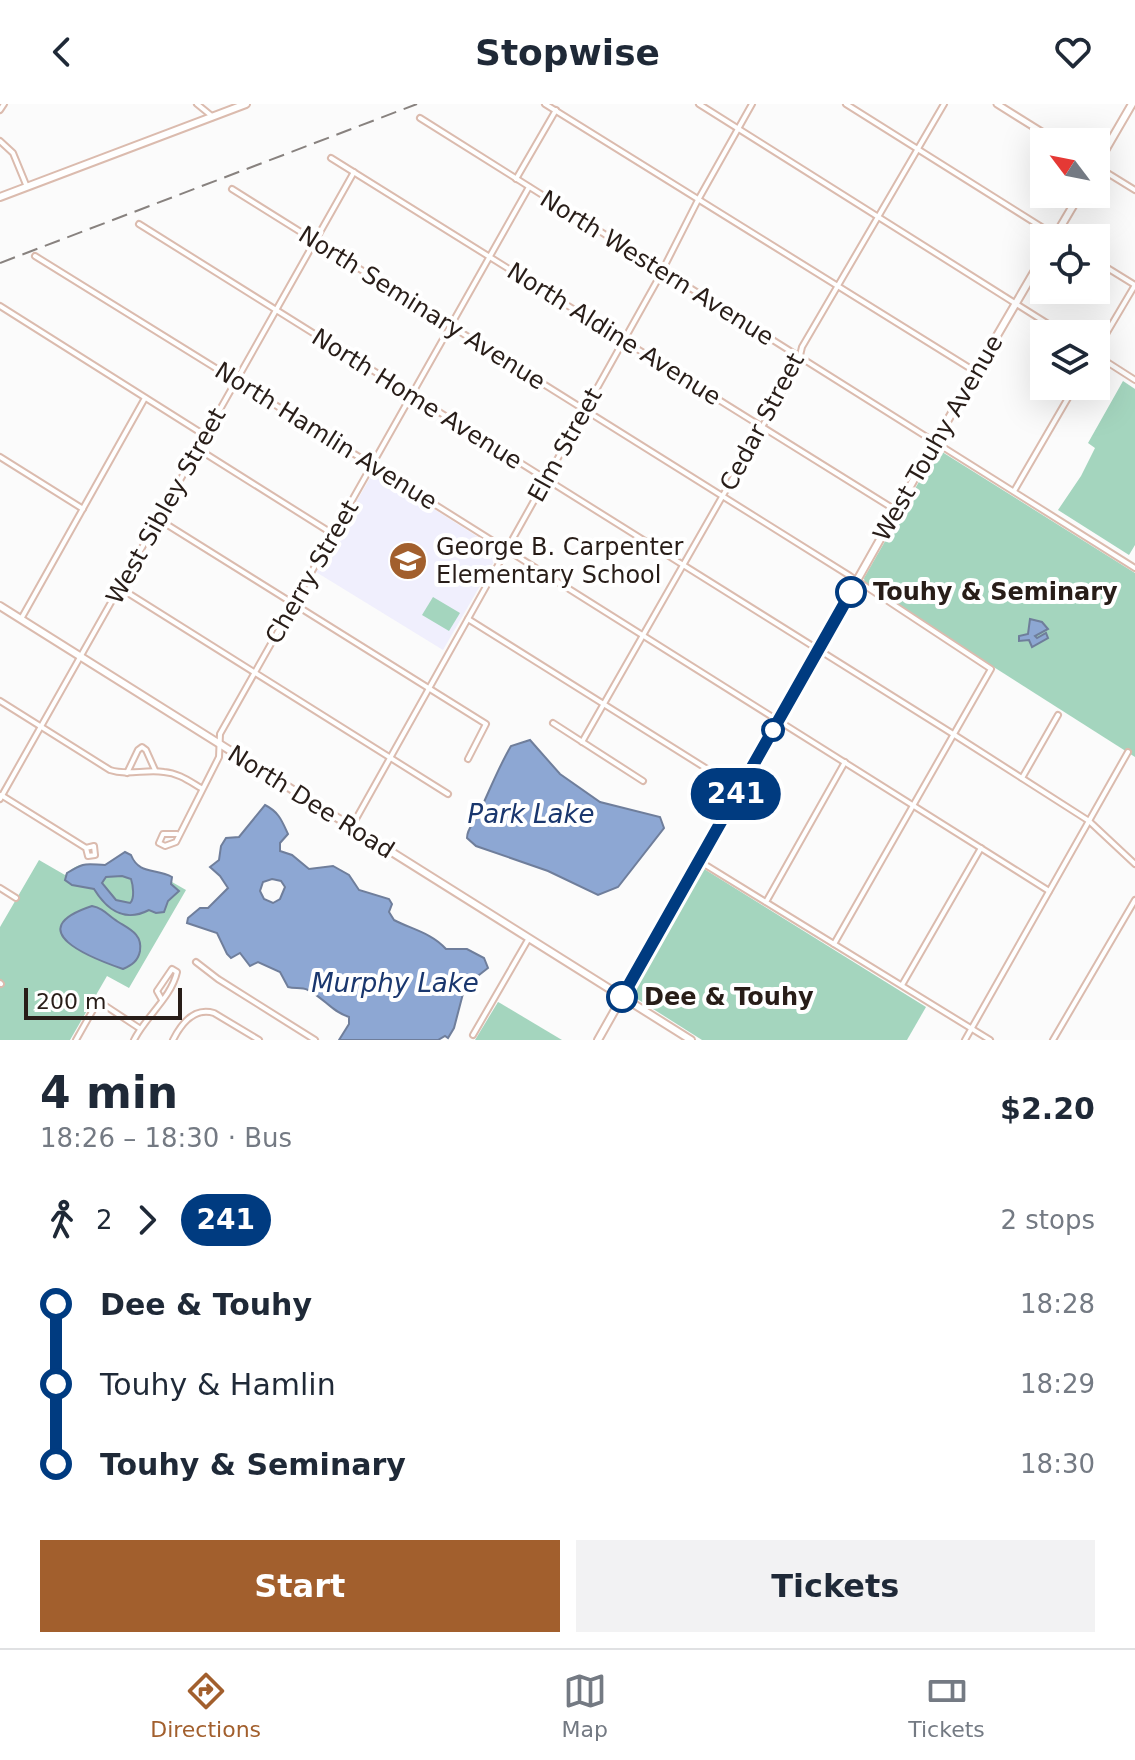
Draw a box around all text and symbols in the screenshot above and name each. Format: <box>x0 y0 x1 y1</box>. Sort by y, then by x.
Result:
icon: back <box>40 30 84 74</box>
icon: heart <box>1051 30 1095 74</box>
text: Stopwise <box>475 32 660 73</box>
north arrow <box>1030 128 1110 208</box>
map controls <box>1030 128 1110 400</box>
street label: North Western Avenue <box>535 185 779 351</box>
street label: North Seminary Avenue <box>293 220 551 396</box>
button: locate <box>1030 224 1110 304</box>
street label: North Aldine Avenue <box>502 257 726 411</box>
button: layers <box>1030 320 1110 400</box>
street label: North Home Avenue <box>307 323 527 475</box>
street label: West Touhy Avenue <box>868 330 1008 546</box>
street label: Cedar Street <box>714 348 810 496</box>
street label: North Hamlin Avenue <box>210 356 442 516</box>
street label: Elm Street <box>522 383 608 507</box>
street label: West Sibley Street <box>100 403 232 609</box>
street label: Cherry Street <box>260 495 364 649</box>
place label: George B. Carpenter Elementary School <box>436 533 684 589</box>
school or university icon: George B. Carpenter Elementary School <box>387 540 429 582</box>
marker: Touhy & Seminary <box>836 577 866 607</box>
place label: Touhy & Seminary <box>873 578 1118 606</box>
unlabelled marker <box>762 719 784 741</box>
street label: North Dee Road <box>223 740 399 864</box>
line badge: 241 <box>690 768 782 820</box>
text: 241 <box>707 777 765 810</box>
water label: Park Lake <box>467 799 595 829</box>
water label: Murphy Lake <box>311 968 479 998</box>
marker: Dee & Touhy <box>607 982 637 1012</box>
place label: Dee & Touhy <box>644 983 814 1011</box>
scale bar <box>24 984 182 1020</box>
text: 200 m <box>36 989 106 1014</box>
text: 4 min <box>40 1067 178 1118</box>
text: $2.20 <box>1000 1091 1095 1126</box>
text: 18:26 – 18:30 · Bus <box>40 1123 292 1153</box>
icon: walk <box>40 1198 84 1242</box>
icon: forward <box>125 1198 169 1242</box>
text: 241 <box>197 1203 255 1236</box>
text: 2 <box>96 1205 113 1235</box>
text: 2 stops <box>1000 1205 1095 1235</box>
text: Dee & Touhy <box>100 1287 312 1322</box>
text: 18:28 <box>1020 1289 1095 1319</box>
text: Touhy & Hamlin <box>100 1367 336 1402</box>
text: 18:29 <box>1020 1369 1095 1399</box>
text: Touhy & Seminary <box>100 1447 406 1482</box>
text: 18:30 <box>1020 1449 1095 1479</box>
button: Start <box>40 1540 560 1632</box>
button: Tickets <box>576 1540 1095 1632</box>
tab: Directions <box>150 1669 261 1742</box>
tab: Map <box>561 1669 608 1742</box>
tab: Tickets <box>908 1669 985 1742</box>

